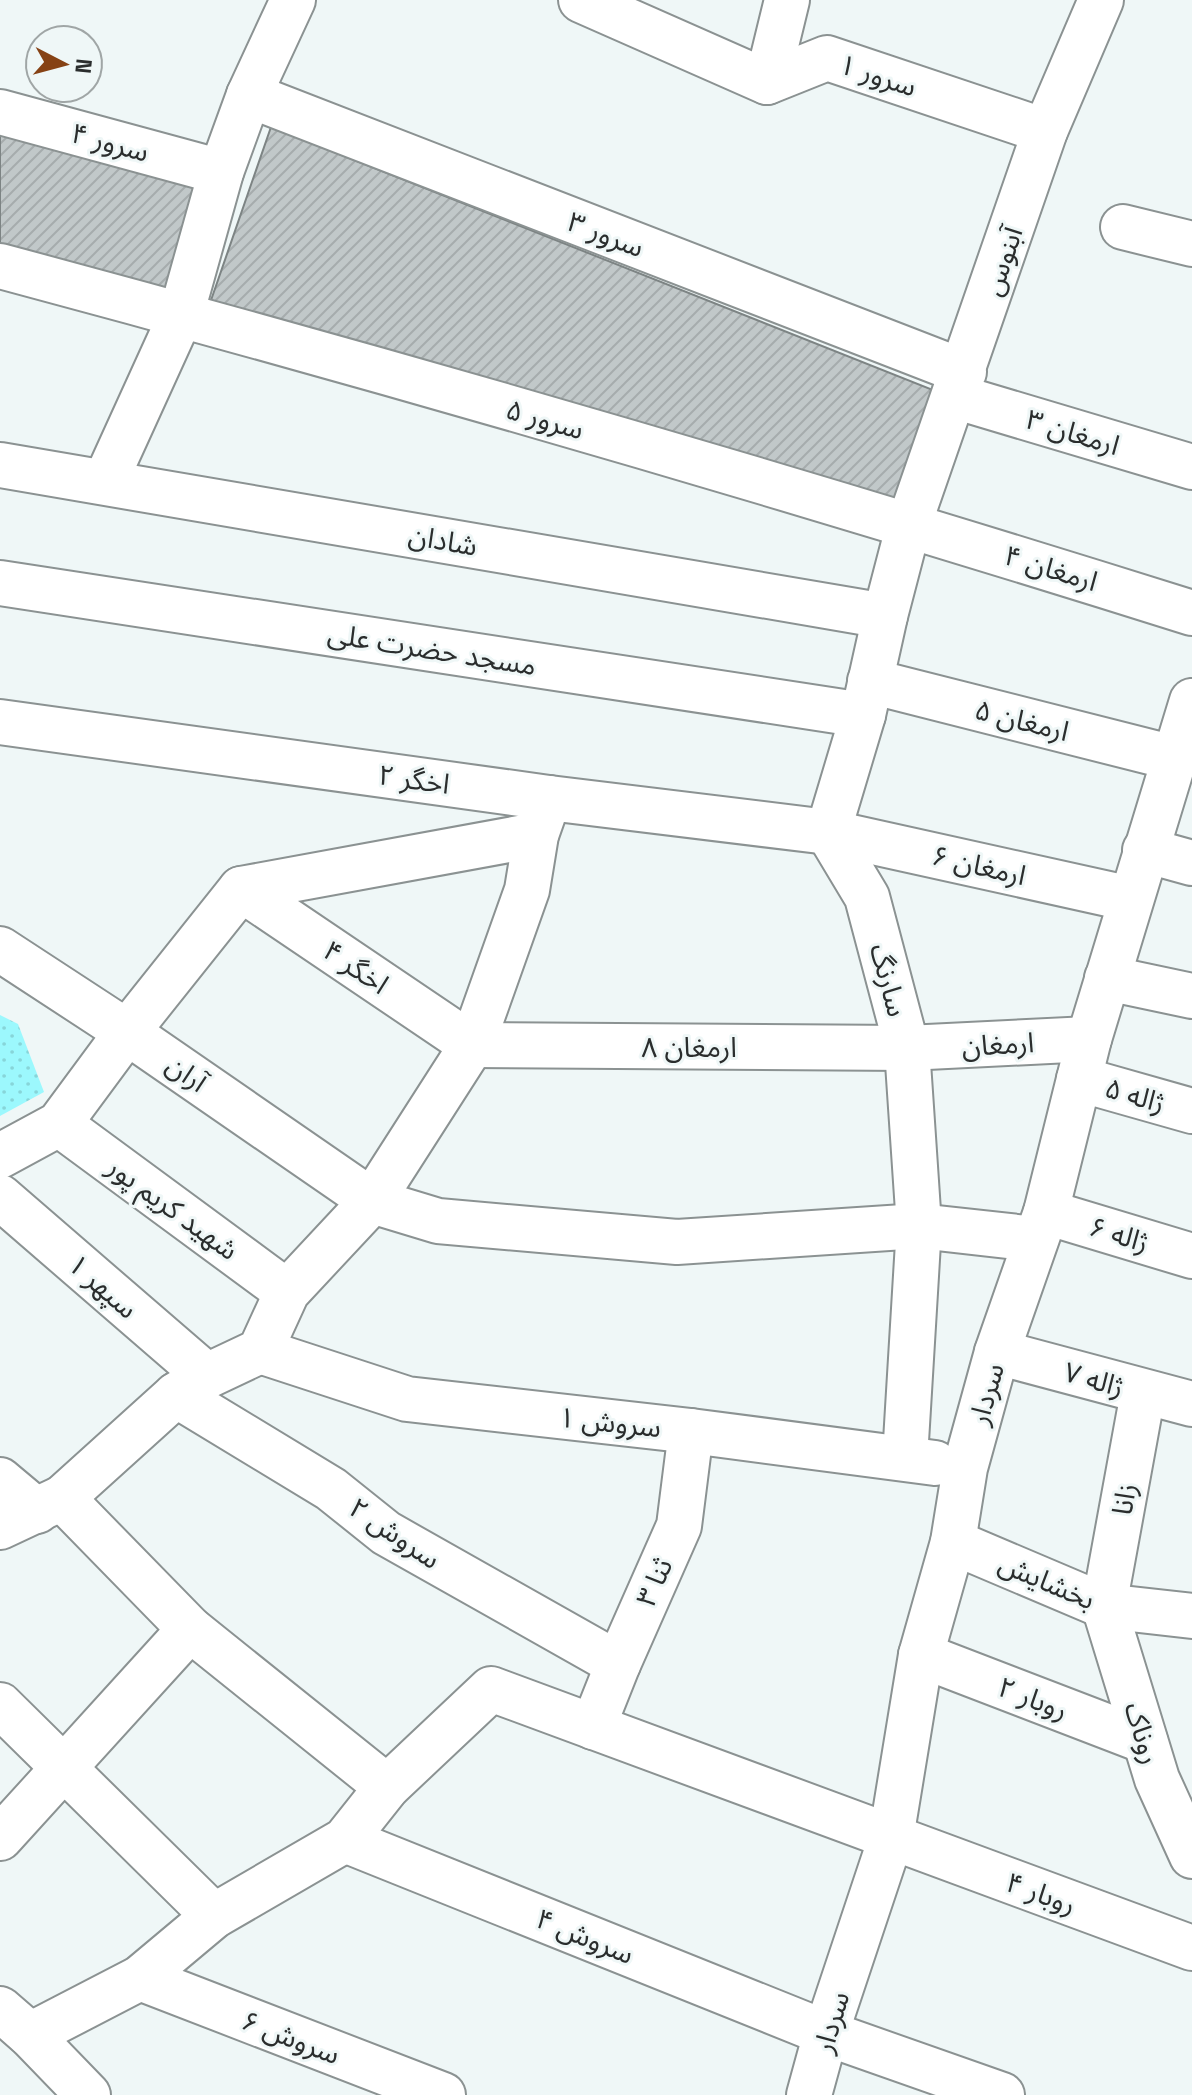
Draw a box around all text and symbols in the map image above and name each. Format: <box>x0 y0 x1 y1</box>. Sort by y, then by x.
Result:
north arrow <box>24 24 104 104</box>
street label: سرور ۱ <box>835 46 921 104</box>
text: N <box>69 57 99 75</box>
street label: سرور ۴ <box>67 114 153 170</box>
street label: سرور ۳ <box>563 203 649 265</box>
street label: آبنوس <box>973 220 1031 300</box>
street label: سرور ۵ <box>502 391 588 447</box>
street label: ارمغان ۳ <box>1022 401 1124 463</box>
street label: شادان <box>406 516 480 564</box>
street label: ارمغان ۴ <box>1000 537 1102 599</box>
street label: مسجد حضرت علی <box>325 615 539 683</box>
street label: ارمغان ۵ <box>971 691 1073 749</box>
street label: اخگر ۲ <box>376 756 452 802</box>
street label: ارمغان ۶ <box>928 837 1030 893</box>
street label: اخگر ۴ <box>316 932 396 1002</box>
street label: سارنگ <box>862 939 916 1021</box>
street label: ارمغان <box>961 1024 1035 1064</box>
street label: ارمغان ۸ <box>641 1029 737 1065</box>
street label: آران <box>159 1046 216 1101</box>
street label: ژاله ۵ <box>1101 1069 1169 1121</box>
street label: شهید کریم پور <box>97 1148 246 1271</box>
street label: ژاله ۶ <box>1085 1208 1153 1260</box>
street label: سپهر ۱ <box>61 1246 145 1326</box>
street label: ژاله ۷ <box>1060 1353 1128 1405</box>
street label: سردار <box>960 1359 1012 1430</box>
street label: سروش ۱ <box>557 1399 663 1445</box>
street label: زانا <box>1104 1480 1144 1518</box>
street label: سروش ۲ <box>342 1489 448 1577</box>
street label: بخشایش <box>993 1545 1101 1617</box>
street label: ثنا ۳ <box>628 1552 680 1612</box>
street label: روبار ۲ <box>993 1668 1073 1728</box>
street label: روناک <box>1117 1698 1169 1768</box>
street label: روبار ۴ <box>1001 1864 1081 1922</box>
street label: سروش ۴ <box>531 1900 639 1972</box>
street label: سردار <box>804 1987 857 2058</box>
street label: سروش ۶ <box>237 2002 345 2072</box>

